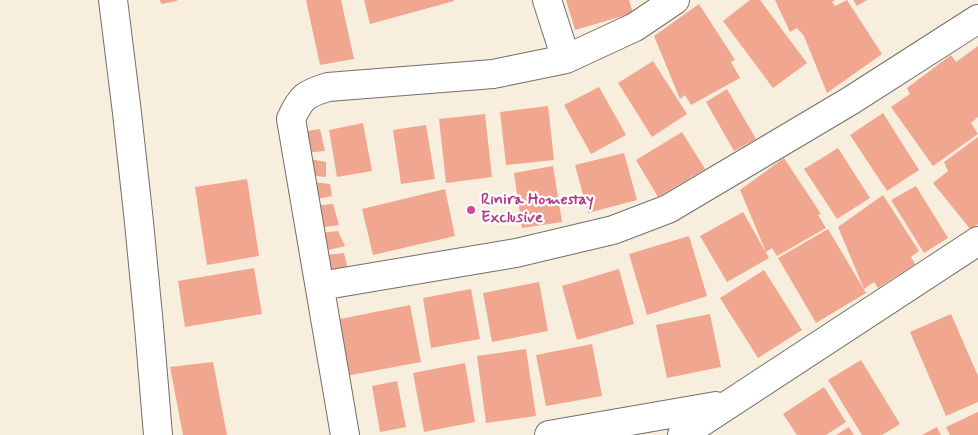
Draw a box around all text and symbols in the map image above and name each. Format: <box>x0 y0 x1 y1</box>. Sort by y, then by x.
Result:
place label: Rinira Homestay Exclusive <box>481 191 594 229</box>
marker: Rinira Homestay Exclusive <box>465 204 477 216</box>

